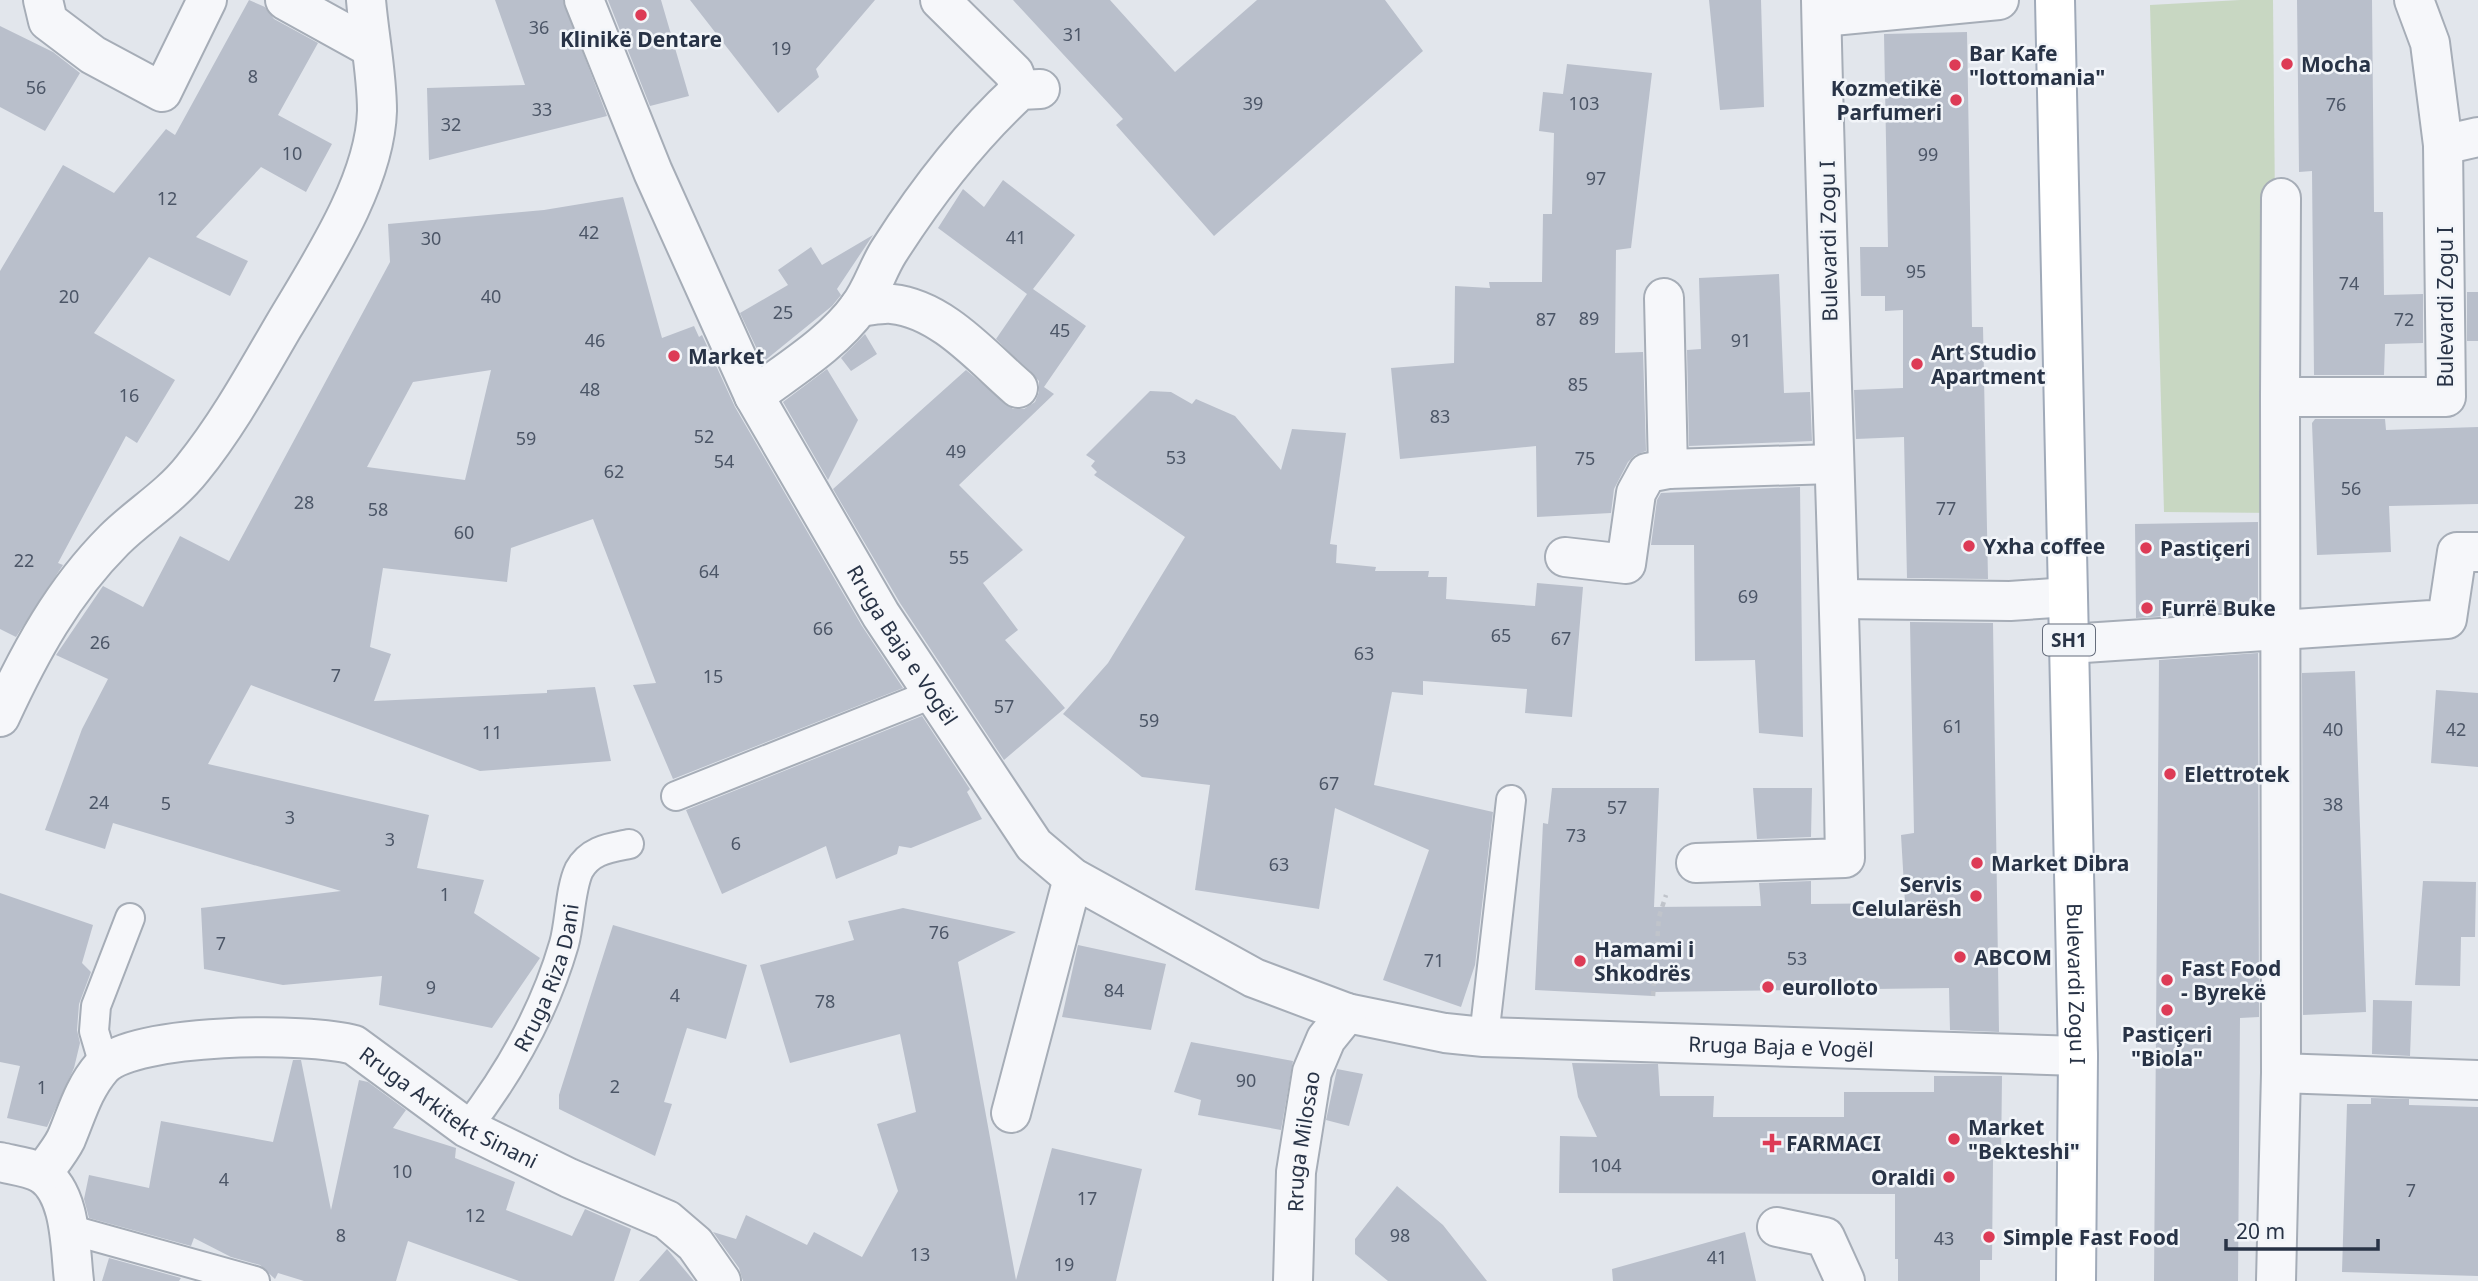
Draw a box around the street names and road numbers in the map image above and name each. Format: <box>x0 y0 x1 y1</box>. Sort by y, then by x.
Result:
street label: Bulevardi Zogu I <box>1813 160 1843 322</box>
street label: Bulevardi Zogu I <box>2431 226 2459 388</box>
street label: Rruga Baja e Vogël <box>841 560 964 731</box>
road number: SH1 <box>2043 624 2095 656</box>
street label: Rruga Riza Dani <box>507 902 585 1057</box>
street label: Bulevardi Zogu I <box>2061 903 2092 1065</box>
street label: Rruga Baja e Vogël <box>1688 1030 1874 1063</box>
street label: Rruga Arkitekt Sinani <box>354 1040 543 1175</box>
street label: Rruga Milosao <box>1281 1069 1326 1212</box>

